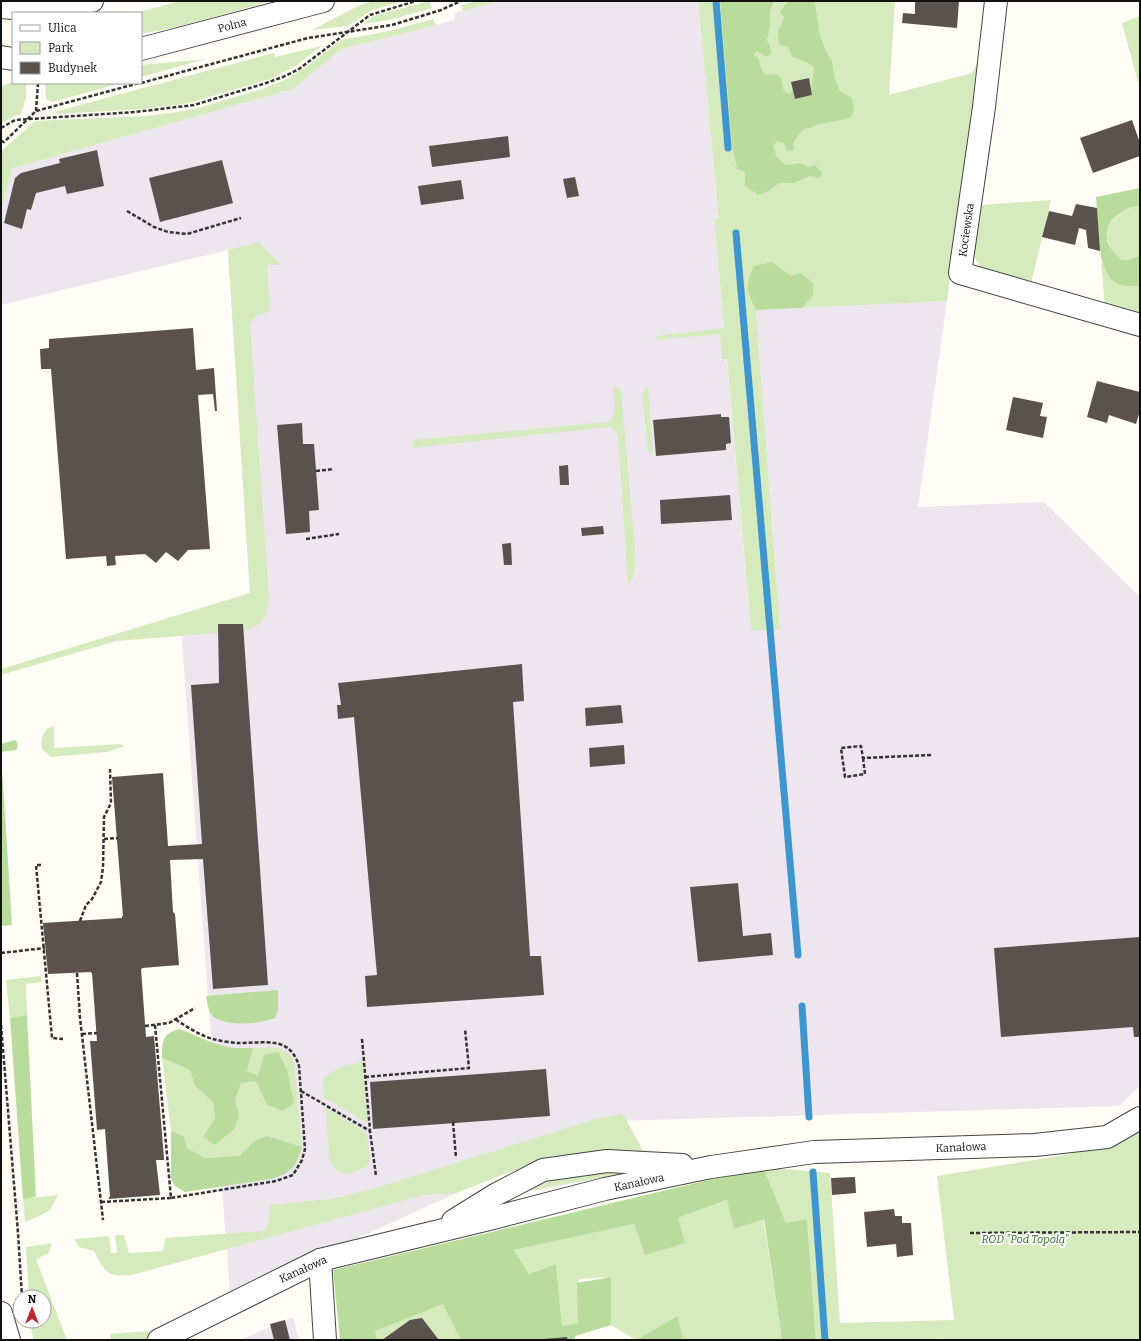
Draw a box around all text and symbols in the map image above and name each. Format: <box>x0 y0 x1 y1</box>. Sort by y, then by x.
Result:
legend <box>12 12 142 84</box>
street label: Polna <box>217 15 248 35</box>
text: Ulica <box>48 21 77 35</box>
text: Park <box>48 41 74 55</box>
text: Budynek <box>48 61 97 75</box>
street label: Kociewska <box>956 202 977 258</box>
street label: Kanałowa <box>935 1140 987 1155</box>
street label: Kanałowa <box>613 1171 665 1194</box>
park label: ROD "Pod Topolą" <box>981 1233 1070 1246</box>
street label: Kanałowa <box>277 1253 329 1286</box>
north arrow <box>12 1289 52 1329</box>
text: N <box>28 1293 37 1306</box>

